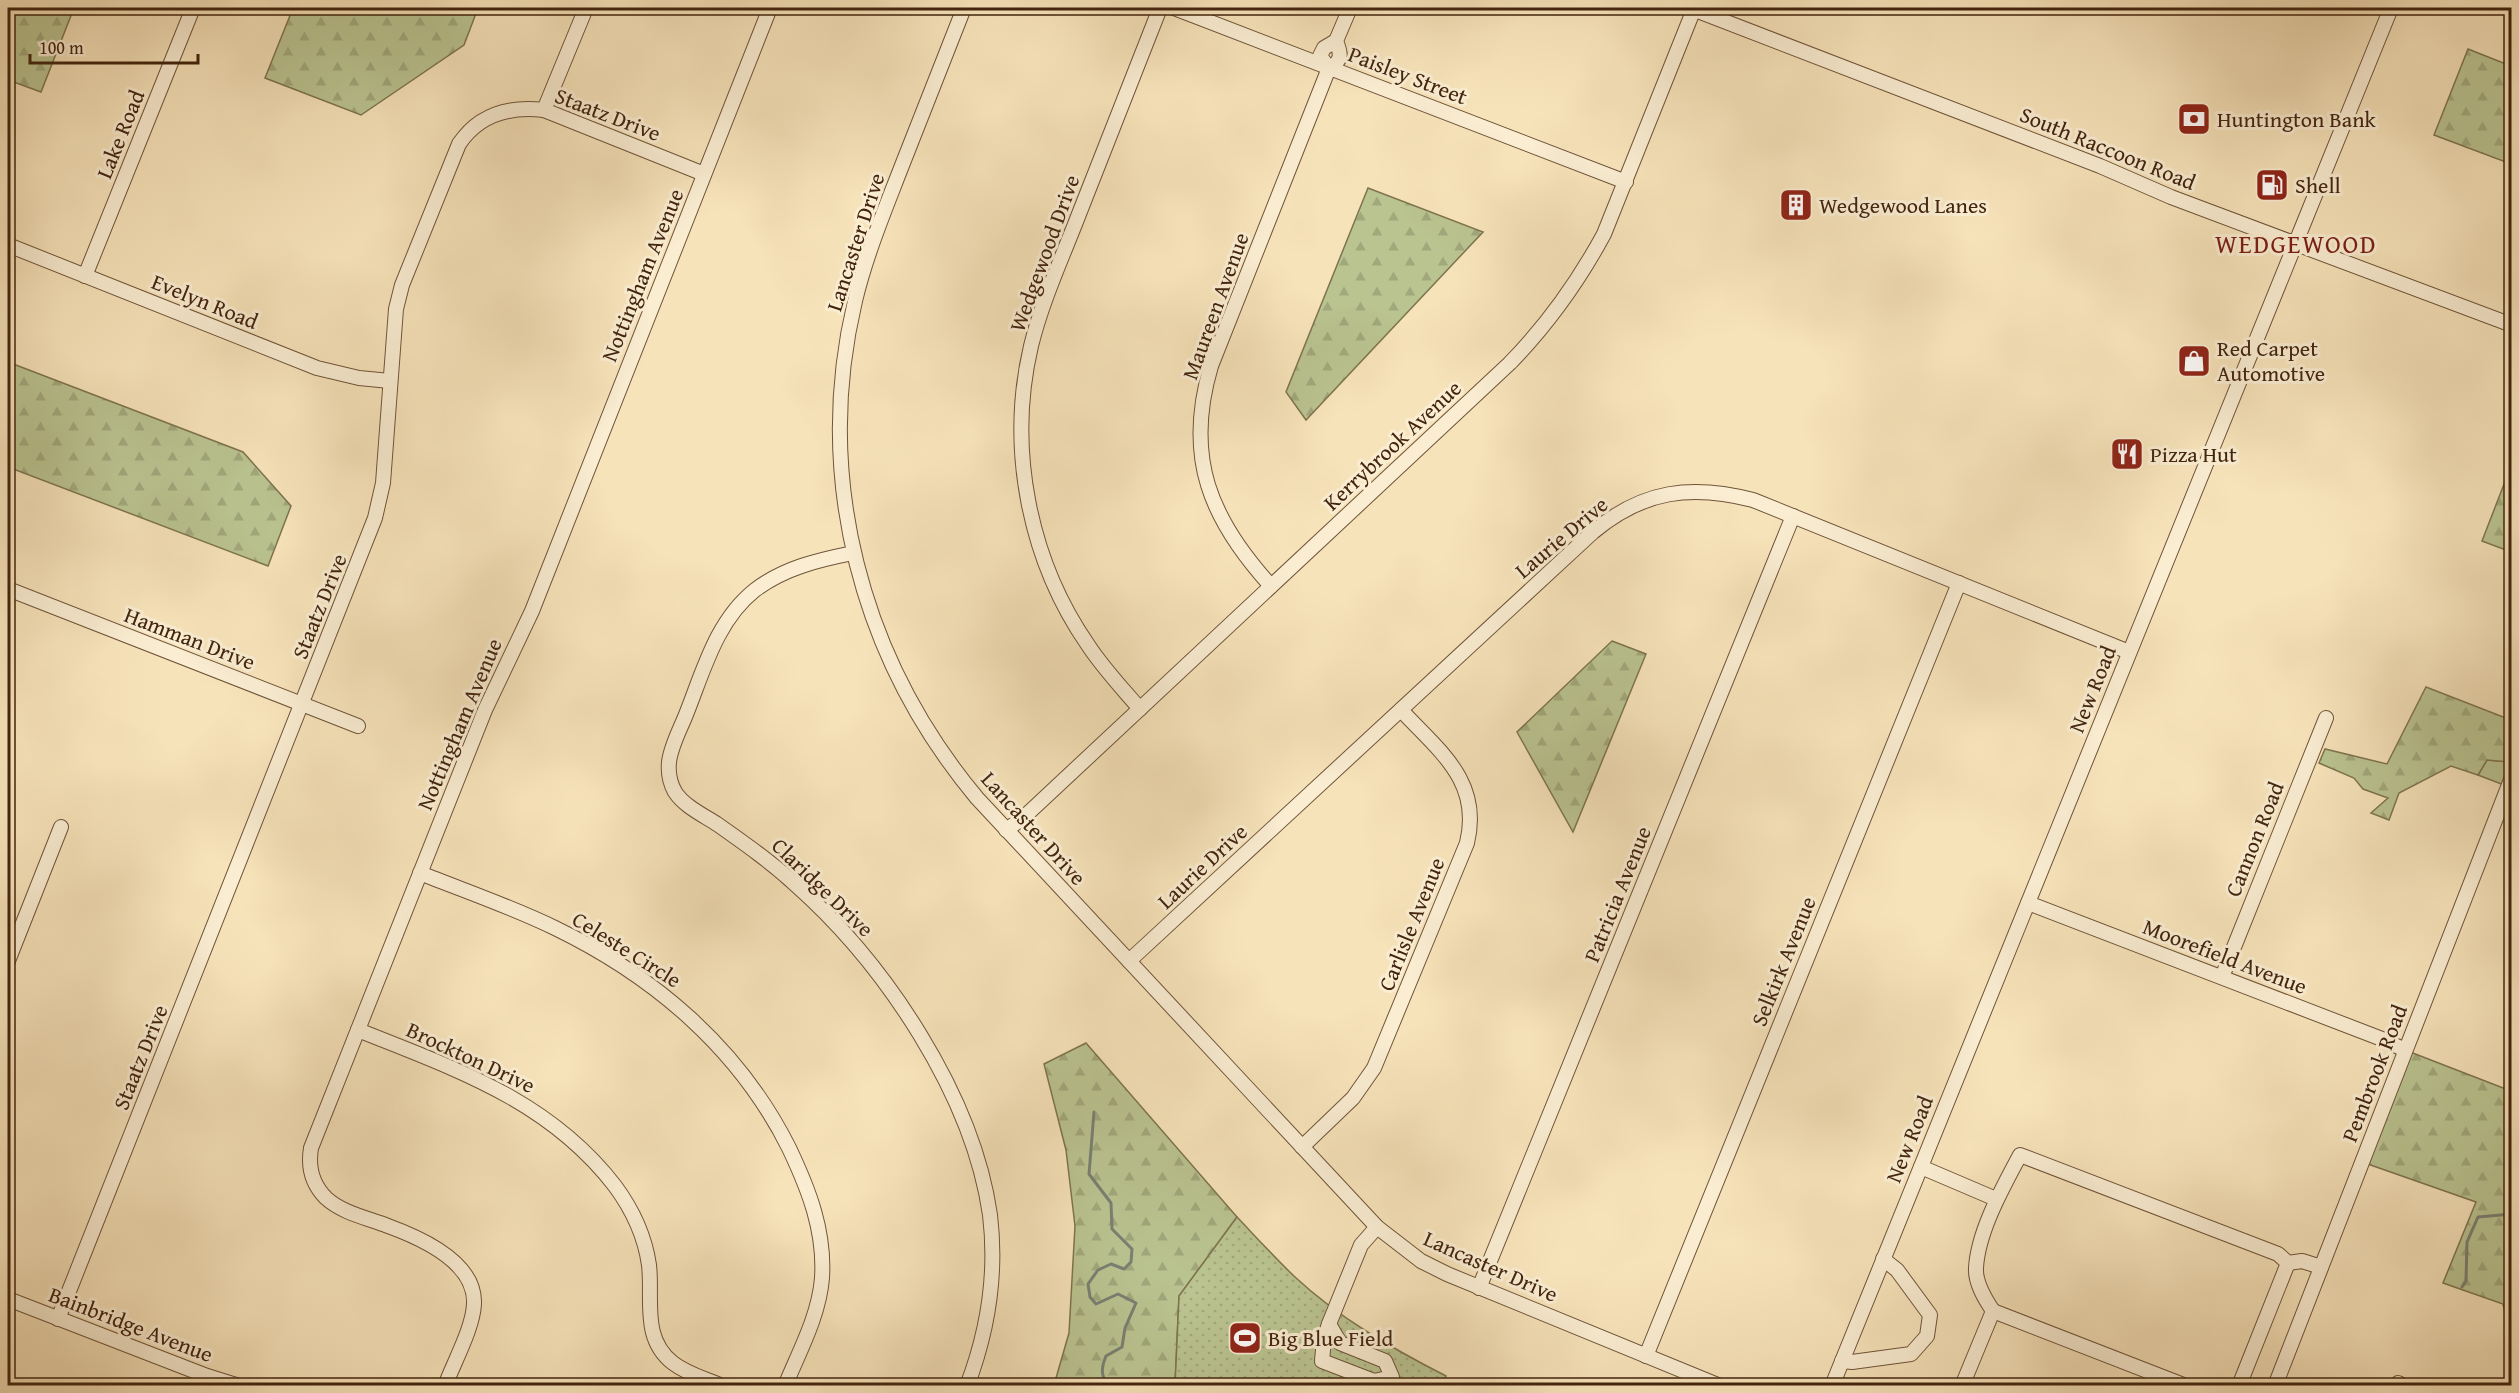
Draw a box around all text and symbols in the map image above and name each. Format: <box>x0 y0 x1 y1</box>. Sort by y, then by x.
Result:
scale bar <box>30 27 198 65</box>
text: 100 m <box>39 34 84 61</box>
street label: Paisley Street <box>1344 38 1472 112</box>
street label: Staatz Drive <box>550 79 666 149</box>
street label: Lake Road <box>88 85 152 183</box>
street label: South Raccoon Road <box>2015 98 2201 198</box>
bank icon: Huntington Bank <box>2176 101 2212 137</box>
place label: Huntington Bank <box>2217 103 2377 135</box>
fuel station icon: Shell <box>2254 167 2290 203</box>
street label: Lancaster Drive <box>818 169 892 315</box>
place label: Shell <box>2295 169 2341 201</box>
street label: Wedgewood Drive <box>1001 170 1087 336</box>
street label: Nottingham Avenue <box>593 184 691 366</box>
building icon: Wedgewood Lanes <box>1778 187 1814 223</box>
place label: Wedgewood Lanes <box>1819 189 1987 221</box>
district label: WEDGEWOOD <box>2215 224 2377 263</box>
street label: Maureen Avenue <box>1174 228 1256 384</box>
street label: Evelyn Road <box>147 265 263 337</box>
place label: Red Carpet Automotive <box>2217 332 2325 389</box>
shop icon: Red Carpet Automotive <box>2176 343 2212 379</box>
street label: Kerrybrook Avenue <box>1316 372 1468 518</box>
restaurant icon: Pizza Hut <box>2109 436 2145 472</box>
place label: Pizza Hut <box>2150 438 2237 470</box>
street label: Laurie Drive <box>1508 488 1614 586</box>
street label: Staatz Drive <box>283 549 355 663</box>
street label: Hamman Drive <box>120 598 260 678</box>
street label: Nottingham Avenue <box>408 633 510 815</box>
street label: New Road <box>2060 640 2124 737</box>
street label: Lancaster Drive <box>974 764 1094 892</box>
street label: Cannon Road <box>2216 776 2292 901</box>
street label: Laurie Drive <box>1150 816 1254 916</box>
street label: Patricia Avenue <box>1575 821 1659 967</box>
street label: Claridge Drive <box>765 830 881 944</box>
street label: Carlisle Avenue <box>1370 852 1452 996</box>
street label: Selkirk Avenue <box>1742 891 1824 1031</box>
street label: Celeste Circle <box>566 903 688 995</box>
street label: Moorefield Avenue <box>2138 910 2312 1002</box>
street label: Pembrook Road <box>2333 999 2415 1146</box>
street label: Staatz Drive <box>104 1000 176 1114</box>
street label: Brockton Drive <box>401 1013 541 1101</box>
street label: New Road <box>1877 1090 1941 1187</box>
street label: Lancaster Drive <box>1419 1222 1563 1310</box>
street label: Bainbridge Avenue <box>44 1278 218 1370</box>
sports icon: Big Blue Field <box>1227 1320 1263 1356</box>
place label: Big Blue Field <box>1268 1322 1394 1354</box>

